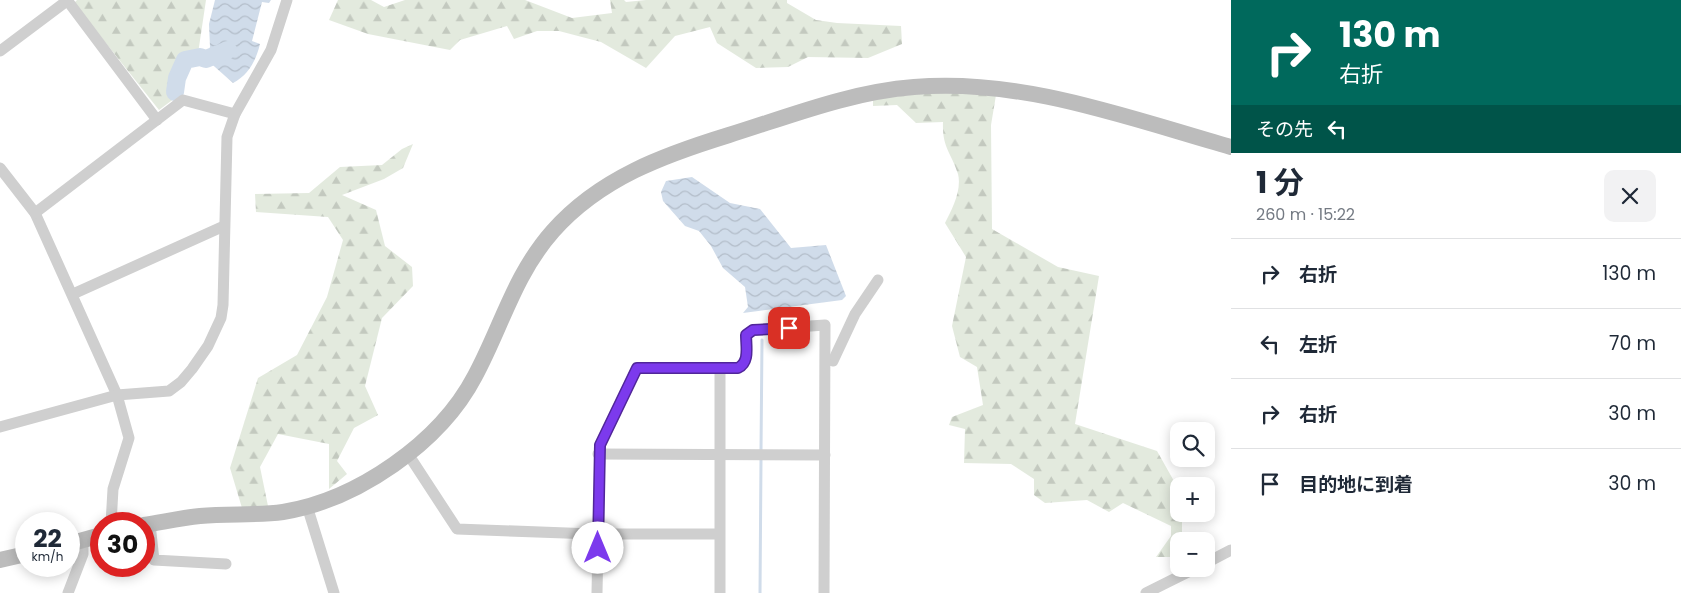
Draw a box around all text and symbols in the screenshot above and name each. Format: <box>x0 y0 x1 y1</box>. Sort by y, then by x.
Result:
text: 130 m <box>1339 10 1441 59</box>
icon: right <box>1256 20 1321 85</box>
text: 右折 <box>1339 59 1383 90</box>
icon: left <box>1323 115 1351 143</box>
text: その先 <box>1256 116 1313 143</box>
text: 1 分 <box>1256 161 1304 204</box>
button: close <box>1604 170 1656 222</box>
text: 260 m · 15:22 <box>1256 203 1355 226</box>
icon: right <box>1256 260 1284 288</box>
text: 130 m <box>1602 260 1656 287</box>
text: 右折 <box>1299 261 1337 288</box>
pin <box>768 307 810 349</box>
icon: arrive <box>775 314 803 342</box>
icon: left <box>1256 330 1284 358</box>
text: 70 m <box>1609 330 1656 357</box>
text: 左折 <box>1299 331 1337 358</box>
icon: right <box>1256 400 1284 428</box>
text: 30 m <box>1608 400 1656 427</box>
text: 右折 <box>1299 401 1337 428</box>
map controls <box>1170 422 1215 577</box>
button: search <box>1170 422 1215 467</box>
icon: arrive <box>1256 470 1284 498</box>
text: 30 m <box>1608 470 1656 497</box>
text: 目的地に到着 <box>1299 471 1413 498</box>
button: + <box>1170 477 1215 522</box>
speed limit sign: 30 <box>90 512 155 577</box>
text: 22 <box>33 521 62 556</box>
position arrow <box>571 521 623 573</box>
button: − <box>1170 532 1215 577</box>
text: km/h <box>32 548 63 565</box>

